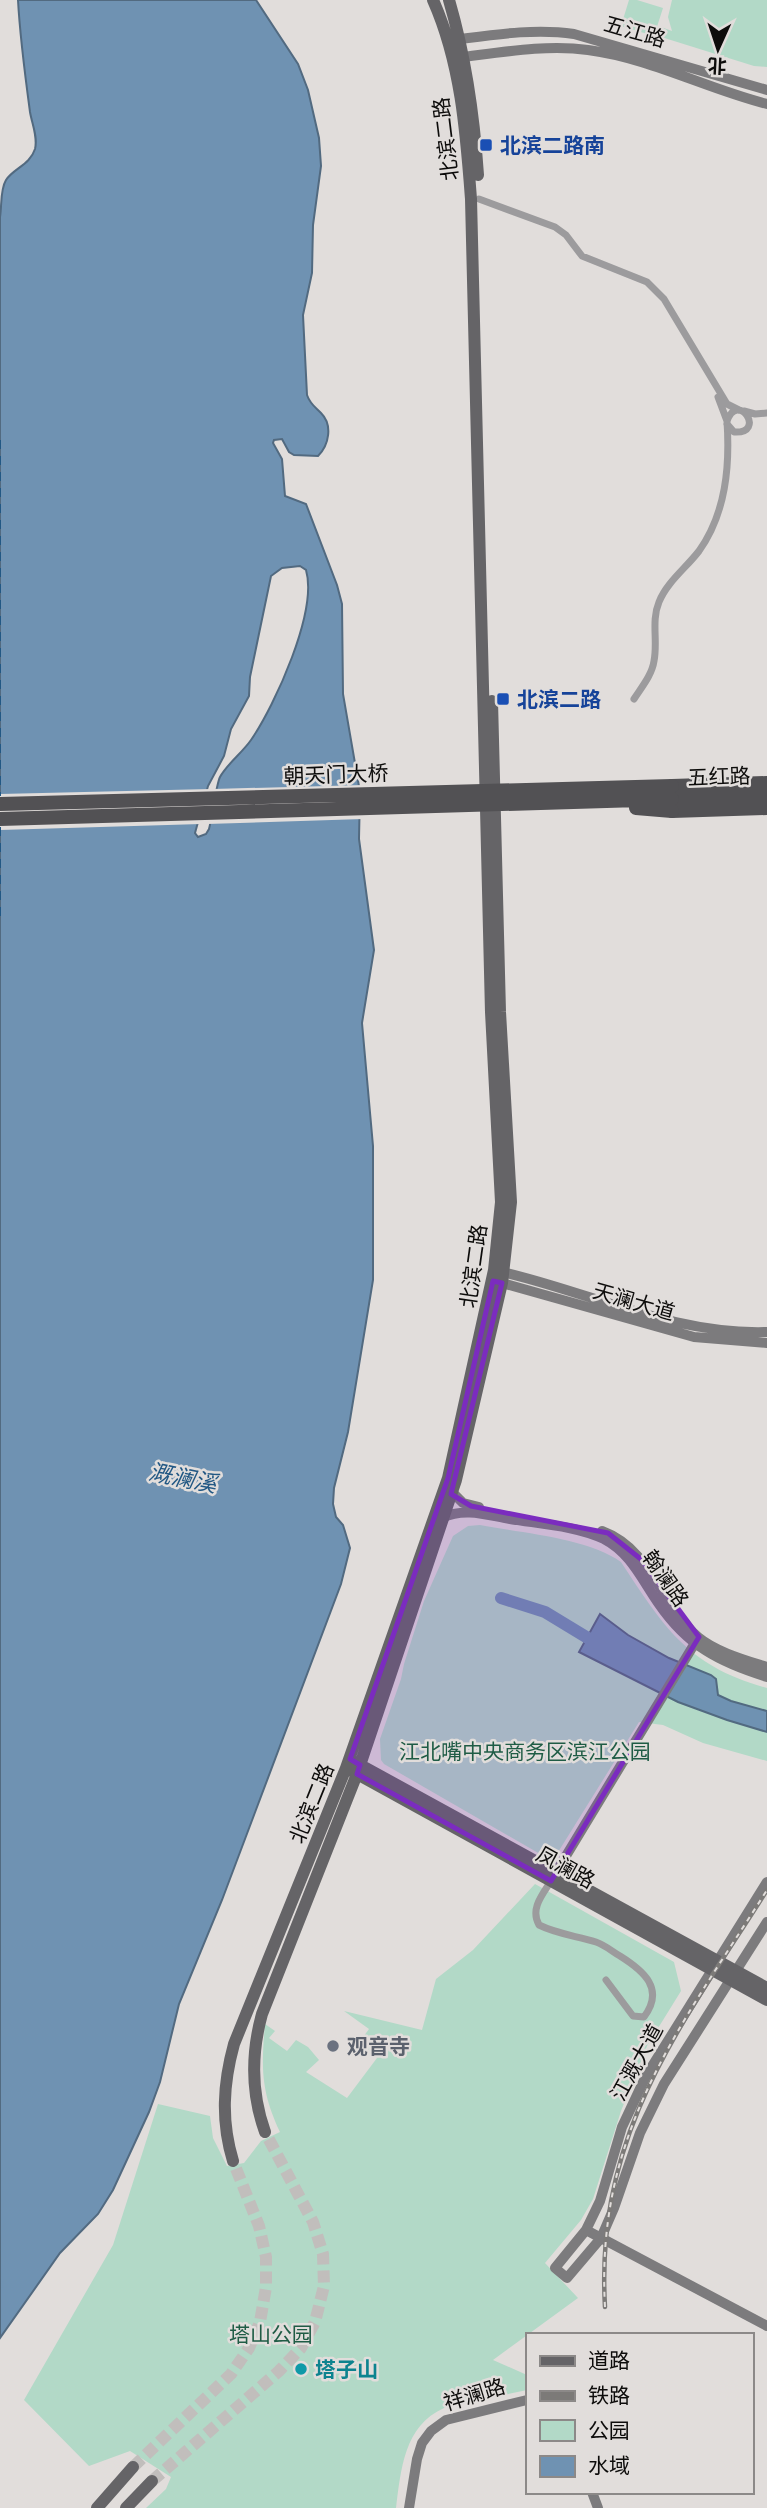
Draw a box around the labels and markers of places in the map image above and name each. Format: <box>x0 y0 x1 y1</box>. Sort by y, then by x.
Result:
place label: 北滨二路南 <box>500 131 605 159</box>
marker: 北滨二路南 <box>478 137 494 153</box>
place label: 北滨二路 <box>517 685 601 713</box>
marker: 北滨二路 <box>495 691 511 707</box>
place label: 观音寺 <box>347 2032 410 2060</box>
marker: 观音寺 <box>325 2038 341 2054</box>
place label: 塔子山 <box>315 2355 378 2383</box>
marker: 塔子山 <box>293 2361 309 2377</box>

